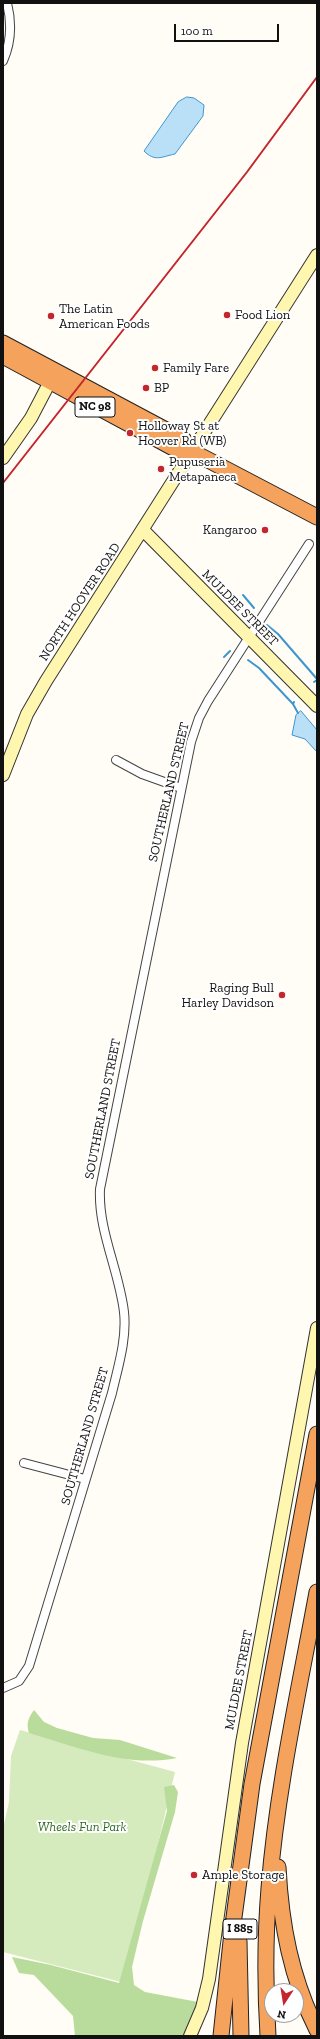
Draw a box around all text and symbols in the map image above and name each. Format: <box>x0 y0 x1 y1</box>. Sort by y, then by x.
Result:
scale bar <box>176 16 281 42</box>
text: 100 m <box>181 24 213 38</box>
place label: The Latin American Foods <box>59 301 150 332</box>
place label: Food Lion <box>235 307 290 323</box>
marker: Food Lion <box>222 310 232 320</box>
marker: The Latin American Foods <box>46 311 56 321</box>
place label: Family Fare <box>163 360 229 376</box>
marker: Family Fare <box>150 363 160 373</box>
place label: BP <box>154 380 169 396</box>
marker: BP <box>141 383 151 393</box>
road number: NC 98 <box>75 397 115 417</box>
place label: Holloway St at Hoover Rd (WB) <box>138 418 226 449</box>
marker: Holloway St at Hoover Rd (WB) <box>125 428 135 438</box>
place label: Pupuseria Metapaneca <box>169 454 237 485</box>
marker: Pupuseria Metapaneca <box>156 464 166 474</box>
place label: Kangaroo <box>203 522 257 538</box>
marker: Kangaroo <box>260 525 270 535</box>
street label: NORTH HOOVER ROAD <box>36 540 124 664</box>
street label: MULDEE STREET <box>199 567 281 649</box>
street label: SOUTHERLAND STREET <box>145 721 193 863</box>
place label: Raging Bull Harley Davidson <box>181 980 274 1011</box>
marker: Raging Bull Harley Davidson <box>277 990 287 1000</box>
street label: SOUTHERLAND STREET <box>82 1037 124 1181</box>
street label: SOUTHERLAND STREET <box>58 1365 112 1507</box>
street label: MULDEE STREET <box>222 1629 256 1731</box>
park label: Wheels Fun Park <box>38 1819 126 1835</box>
place label: Ample Storage <box>202 1867 285 1883</box>
marker: Ample Storage <box>189 1870 199 1880</box>
road number: I 885 <box>223 1919 257 1939</box>
north arrow <box>264 1983 304 2023</box>
text: N <box>276 2007 287 2021</box>

